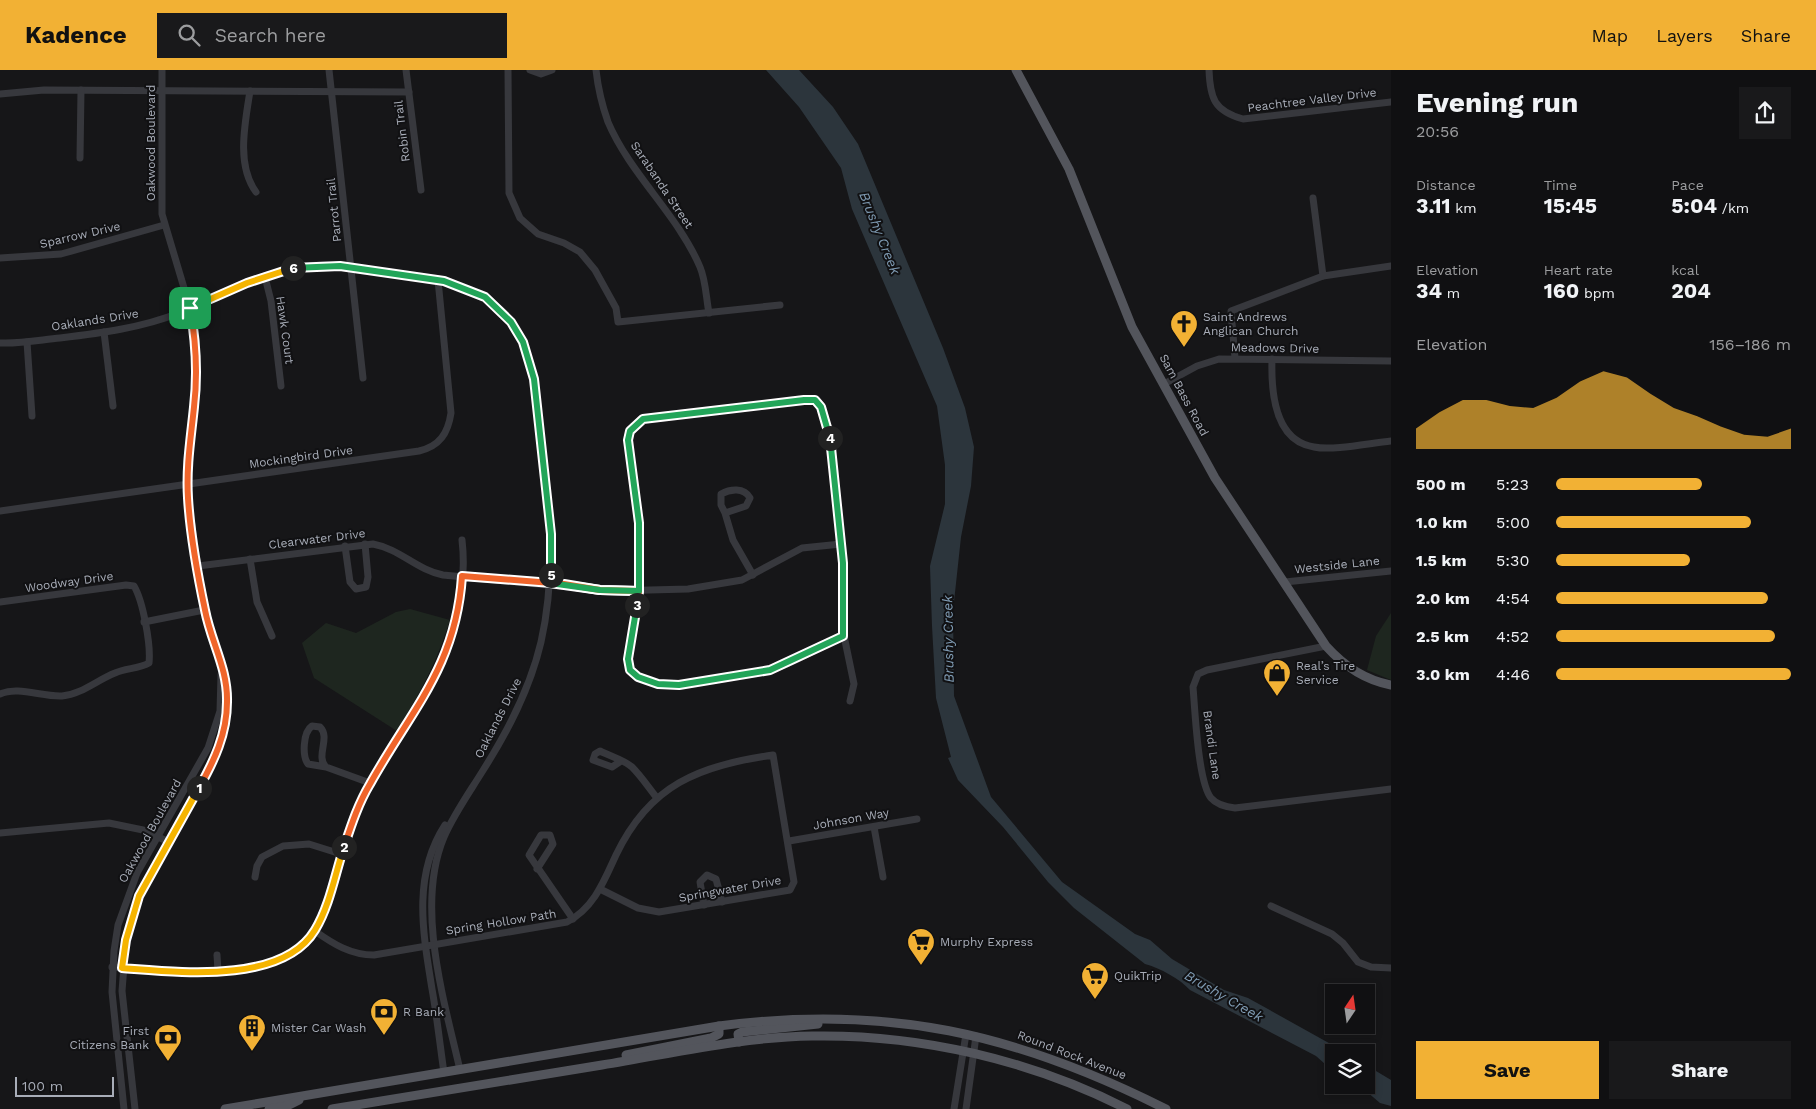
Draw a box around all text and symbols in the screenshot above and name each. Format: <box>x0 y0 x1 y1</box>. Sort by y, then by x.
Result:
search box <box>157 13 507 58</box>
text: Kadence <box>25 21 127 49</box>
icon: search <box>175 21 203 49</box>
text: Search here <box>215 24 326 47</box>
text: Map <box>1591 25 1628 46</box>
text: Layers <box>1656 25 1713 46</box>
text: Share <box>1741 25 1791 46</box>
street label: Oakwood Boulevard <box>144 85 158 201</box>
street label: Peachtree Valley Drive <box>1247 85 1377 115</box>
text: Evening run <box>1416 86 1578 119</box>
button: share <box>1739 87 1791 139</box>
street label: Robin Trail <box>391 99 413 162</box>
text: 20:56 <box>1416 122 1459 141</box>
street label: Sarabanda Street <box>628 139 696 231</box>
street label: Parrot Trail <box>324 177 344 243</box>
text: Distance <box>1416 177 1476 193</box>
text: Time <box>1544 177 1577 193</box>
text: Pace <box>1671 177 1704 193</box>
water label: Brushy Creek <box>856 189 904 277</box>
text: 3.11 <box>1416 193 1451 218</box>
text: 15:45 <box>1544 193 1597 218</box>
text: 5:04 <box>1671 193 1717 218</box>
text: km <box>1451 200 1477 216</box>
text: /km <box>1717 200 1749 216</box>
street label: Sparrow Drive <box>38 219 122 251</box>
pin: 6 <box>280 256 306 280</box>
text: 6 <box>289 260 298 276</box>
text: Elevation <box>1416 262 1479 278</box>
text: Heart rate <box>1544 262 1613 278</box>
text: kcal <box>1671 262 1699 278</box>
text: 34 <box>1416 278 1442 303</box>
text: 160 <box>1544 278 1579 303</box>
text: 204 <box>1671 278 1711 303</box>
text: m <box>1442 285 1460 301</box>
text: bpm <box>1579 285 1615 301</box>
pin <box>169 287 211 329</box>
icon: arrive <box>176 294 204 322</box>
street label: Hawk Court <box>273 295 297 365</box>
street label: Oaklands Drive <box>50 306 140 334</box>
church icon: Saint Andrews Anglican Church <box>1169 309 1199 348</box>
place label: Saint Andrews Anglican Church <box>1203 310 1299 338</box>
text: Elevation <box>1416 335 1487 354</box>
text: 156–186 m <box>1709 335 1791 354</box>
street label: Meadows Drive <box>1231 340 1319 356</box>
street label: Sam Bass Road <box>1157 352 1211 438</box>
pin: 4 <box>818 426 842 450</box>
text: 4 <box>826 430 835 446</box>
street label: Mockingbird Drive <box>248 443 354 471</box>
text: 500 m <box>1416 475 1466 494</box>
text: 5:23 <box>1496 475 1529 494</box>
text: 1.0 km <box>1416 513 1467 532</box>
text: 5:00 <box>1496 513 1530 532</box>
street label: Clearwater Drive <box>268 526 366 552</box>
text: 1.5 km <box>1416 551 1466 570</box>
text: 5:30 <box>1496 551 1529 570</box>
street label: Westside Lane <box>1294 554 1380 576</box>
pin: 5 <box>538 562 564 588</box>
text: 5 <box>547 567 556 583</box>
street label: Woodway Drive <box>24 569 114 595</box>
text: 2.0 km <box>1416 589 1470 608</box>
text: 4:54 <box>1496 589 1530 608</box>
pin: 3 <box>624 592 650 618</box>
water label: Brushy Creek <box>939 595 957 683</box>
text: 3 <box>633 597 642 613</box>
text: 2.5 km <box>1416 627 1469 646</box>
text: 4:52 <box>1496 627 1529 646</box>
shop icon: Real’s Tire Service <box>1262 658 1292 697</box>
place label: Real’s Tire Service <box>1296 659 1355 687</box>
text: 3.0 km <box>1416 665 1470 684</box>
text: 4:46 <box>1496 665 1530 684</box>
street label: Oaklands Drive <box>472 675 524 760</box>
street label: Brandi Lane <box>1200 709 1224 781</box>
pin: 1 <box>186 776 212 800</box>
street label: Oakwood Boulevard <box>116 777 184 885</box>
text: 1 <box>196 780 203 796</box>
street label: Johnson Way <box>812 805 891 833</box>
pin: 2 <box>332 834 356 860</box>
text: 2 <box>340 839 349 855</box>
street label: Springwater Drive <box>678 873 782 905</box>
street label: Spring Hollow Path <box>445 906 557 938</box>
supermarket icon: Murphy Express <box>906 927 936 966</box>
place label: Murphy Express <box>940 935 1033 949</box>
supermarket icon: QuikTrip <box>1080 961 1110 1000</box>
water label: Brushy Creek <box>1182 967 1266 1025</box>
place label: QuikTrip <box>1114 969 1162 983</box>
north arrow <box>1325 984 1375 1034</box>
map controls <box>1325 984 1375 1094</box>
bank icon: R Bank <box>369 997 399 1036</box>
place label: R Bank <box>403 1005 444 1019</box>
building icon: Mister Car Wash <box>237 1013 267 1052</box>
place label: Mister Car Wash <box>271 1021 366 1035</box>
bank icon: First Citizens Bank <box>153 1023 183 1062</box>
place label: First Citizens Bank <box>69 1024 149 1052</box>
street label: Round Rock Avenue <box>1015 1028 1129 1082</box>
button: Save <box>1416 1041 1599 1099</box>
button: Share <box>1609 1041 1791 1099</box>
button: layers <box>1325 1044 1375 1094</box>
scale bar <box>15 1074 114 1097</box>
text: 100 m <box>22 1078 63 1094</box>

